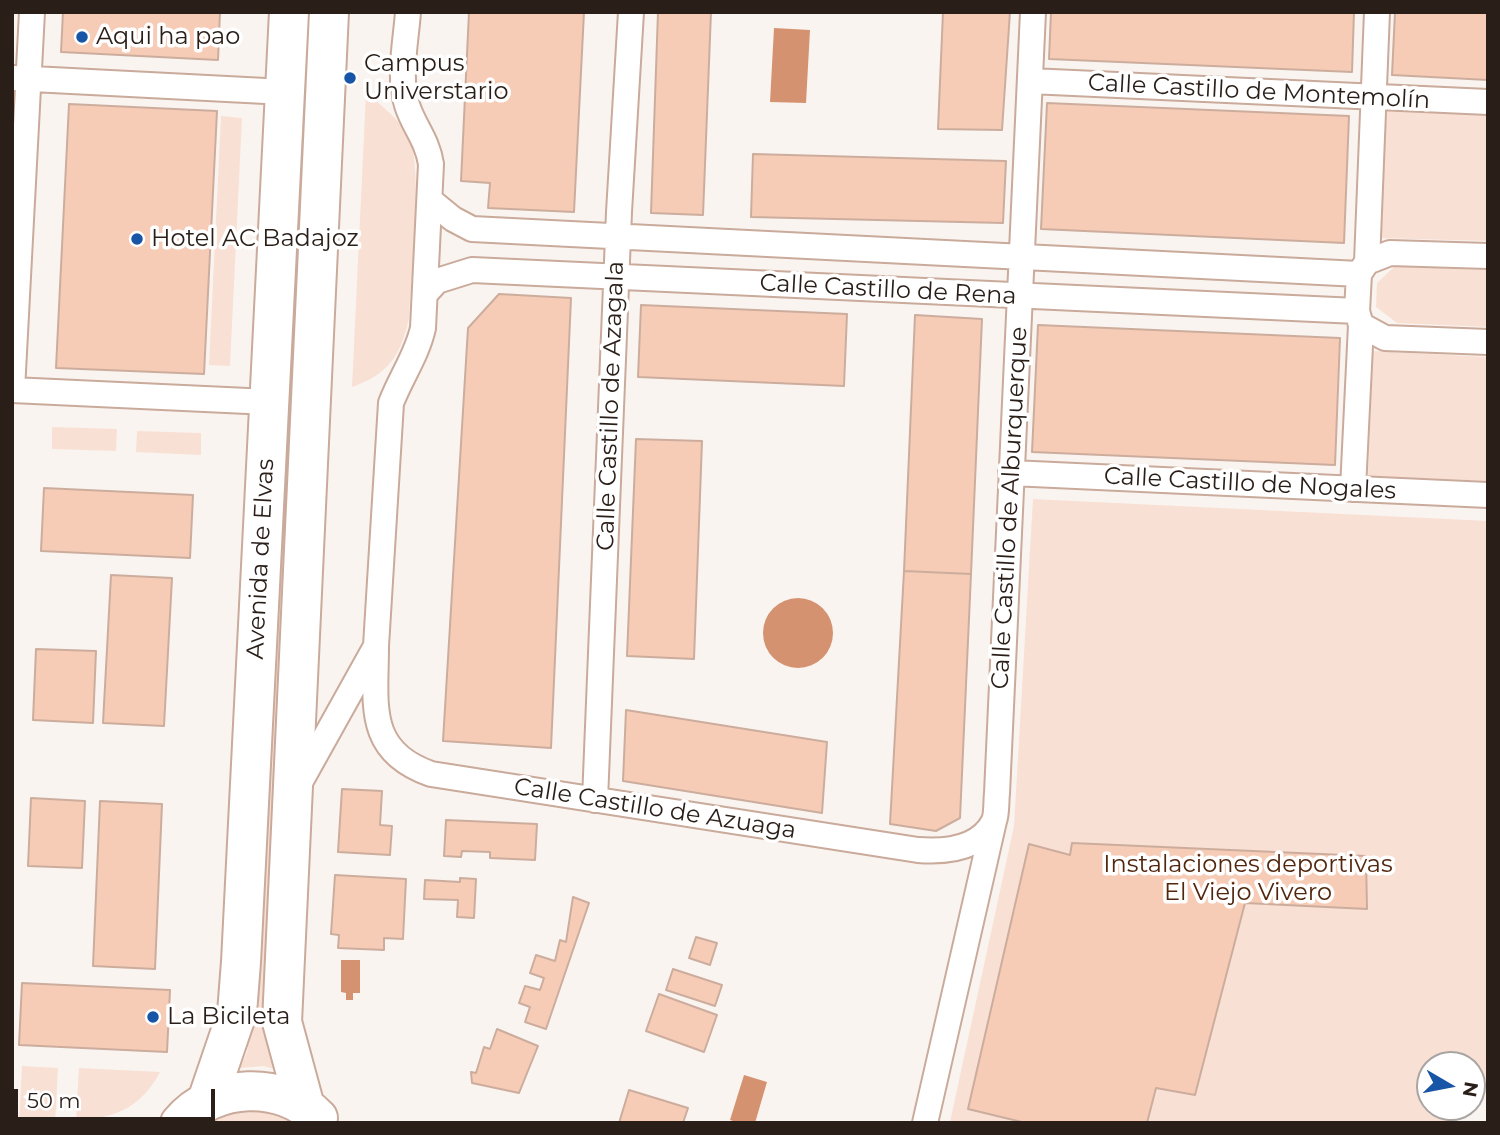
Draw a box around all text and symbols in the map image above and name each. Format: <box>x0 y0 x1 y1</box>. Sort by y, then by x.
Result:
place label: Aqui ha pao <box>96 23 240 51</box>
marker: Aqui ha pao <box>74 29 90 45</box>
place label: Campus Universtario <box>364 50 508 106</box>
street label: Calle Castillo de Montemolín <box>1087 69 1431 115</box>
marker: Campus Universtario <box>342 70 358 86</box>
place label: Hotel AC Badajoz <box>151 225 359 253</box>
marker: Hotel AC Badajoz <box>129 231 145 247</box>
street label: Calle Castillo de Azagala <box>592 261 630 551</box>
street label: Calle Castillo de Rena <box>759 269 1017 311</box>
street label: Calle Castillo de Alburquerque <box>986 326 1034 690</box>
street label: Avenida de Elvas <box>241 458 281 660</box>
street label: Calle Castillo de Nogales <box>1103 462 1397 506</box>
street label: Calle Castillo de Azuaga <box>512 772 798 846</box>
park label: Instalaciones deportivas El Viejo Vivero <box>1103 851 1393 907</box>
place label: La Bicileta <box>167 1003 290 1031</box>
marker: La Bicileta <box>145 1009 161 1025</box>
north arrow <box>1416 1051 1486 1121</box>
scale bar <box>18 1076 219 1120</box>
text: N <box>1458 1080 1483 1099</box>
text: 50 m <box>27 1088 81 1113</box>

